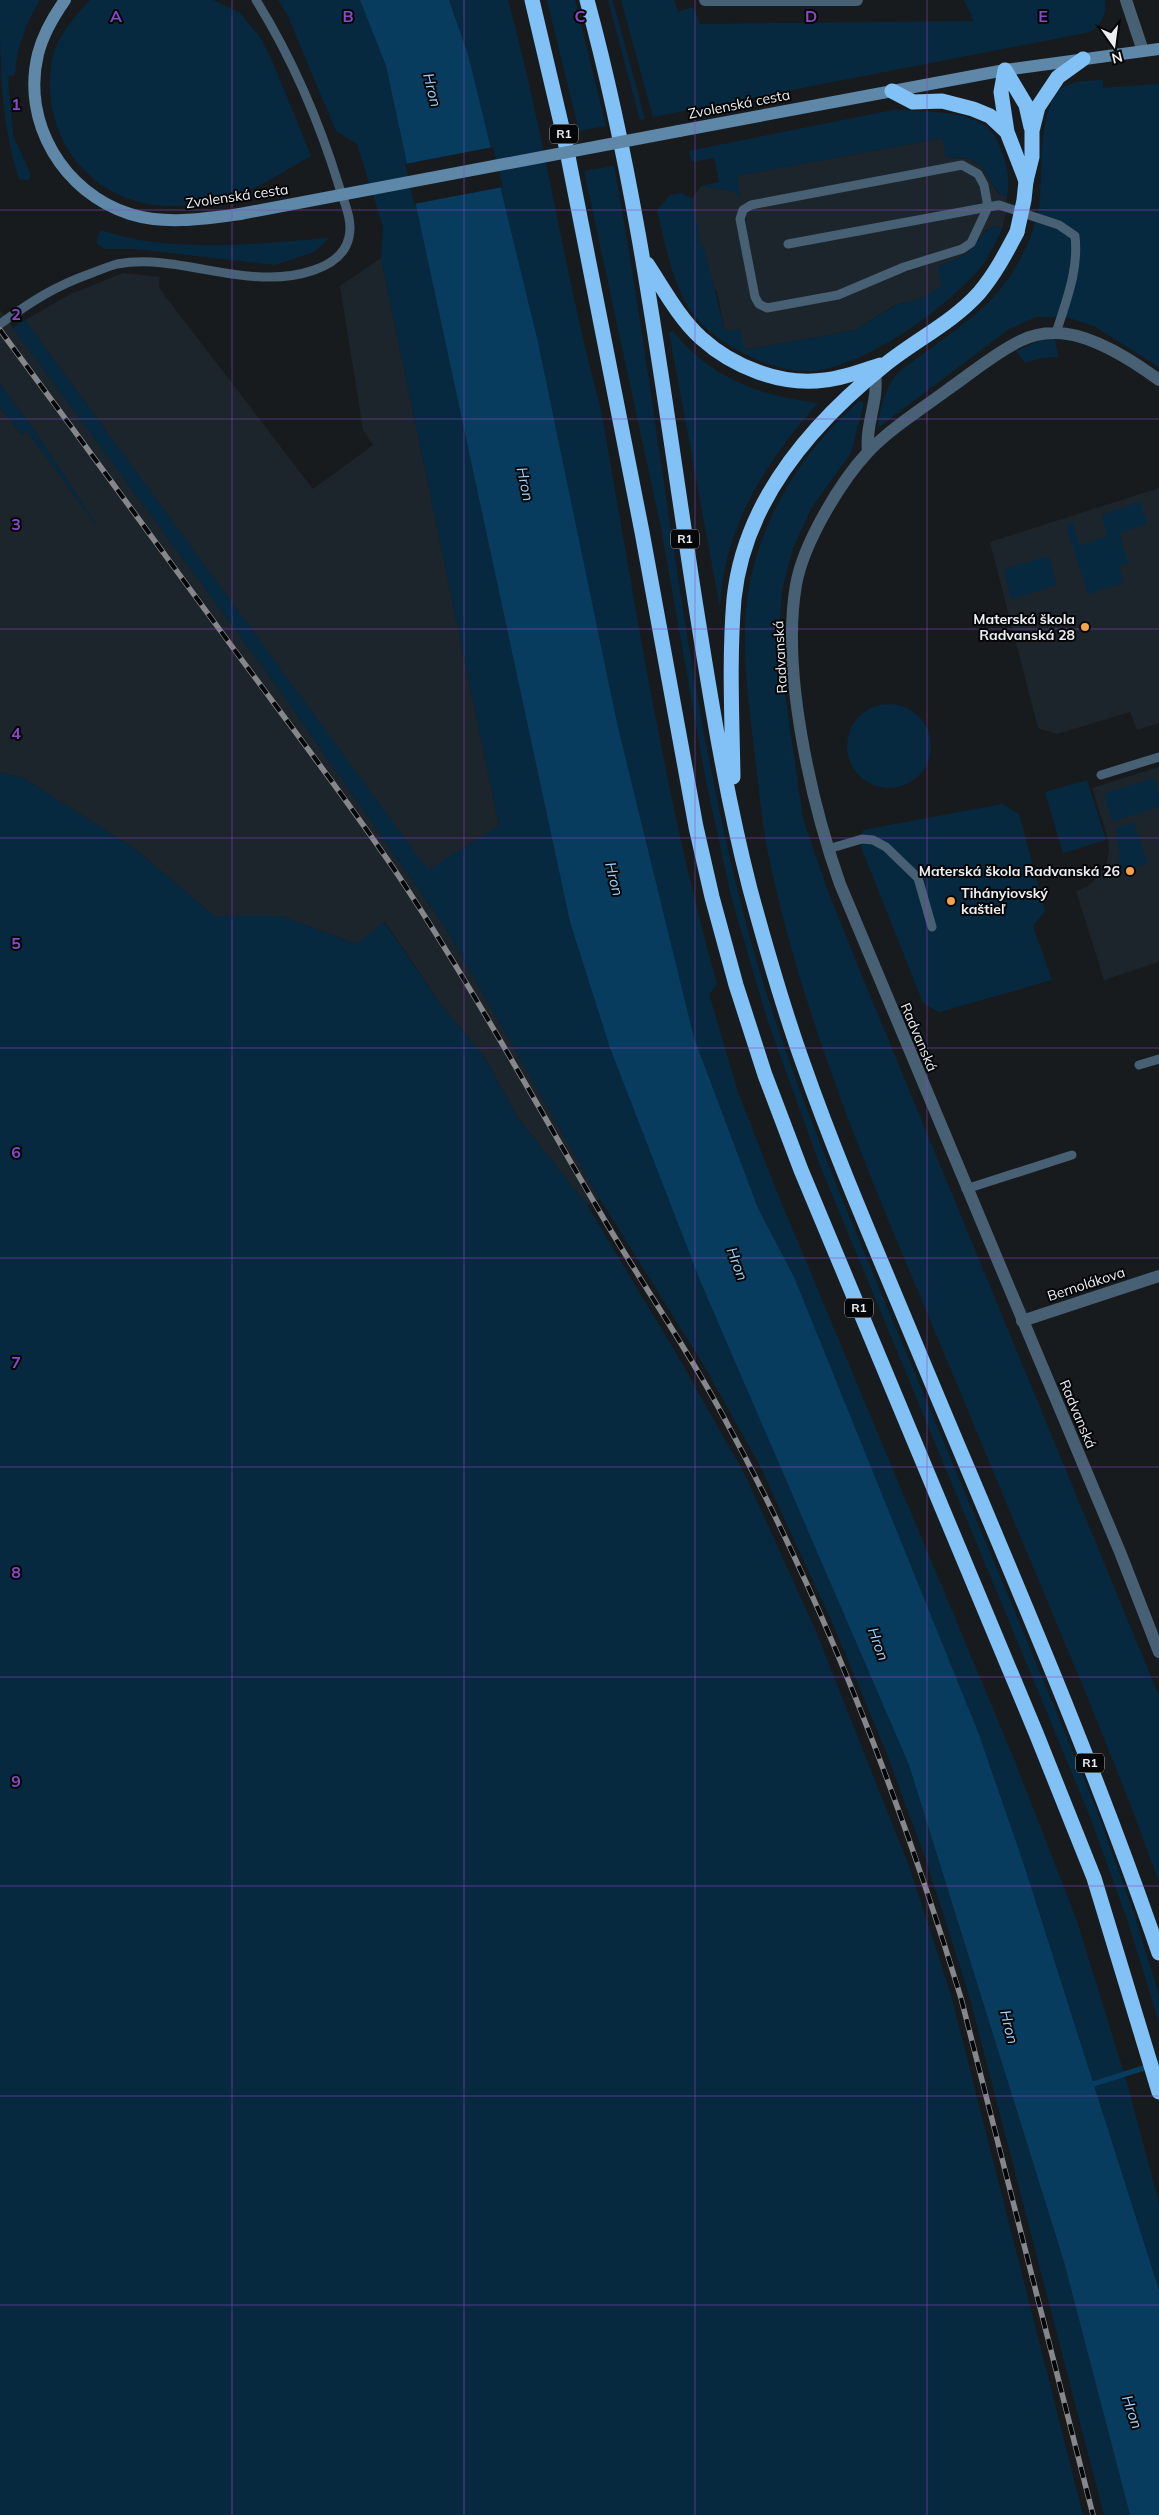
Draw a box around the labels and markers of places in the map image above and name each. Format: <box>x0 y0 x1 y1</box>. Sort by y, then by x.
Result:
place label: Materská škola Radvanská 28 <box>973 610 1075 644</box>
marker: Materská škola Radvanská 28 <box>1079 621 1091 633</box>
place label: Materská škola Radvanská 26 <box>919 862 1120 880</box>
marker: Materská škola Radvanská 26 <box>1124 865 1136 877</box>
place label: Tihányiovský kaštieľ <box>961 884 1048 918</box>
marker: Tihányiovský kaštieľ <box>945 895 957 907</box>

